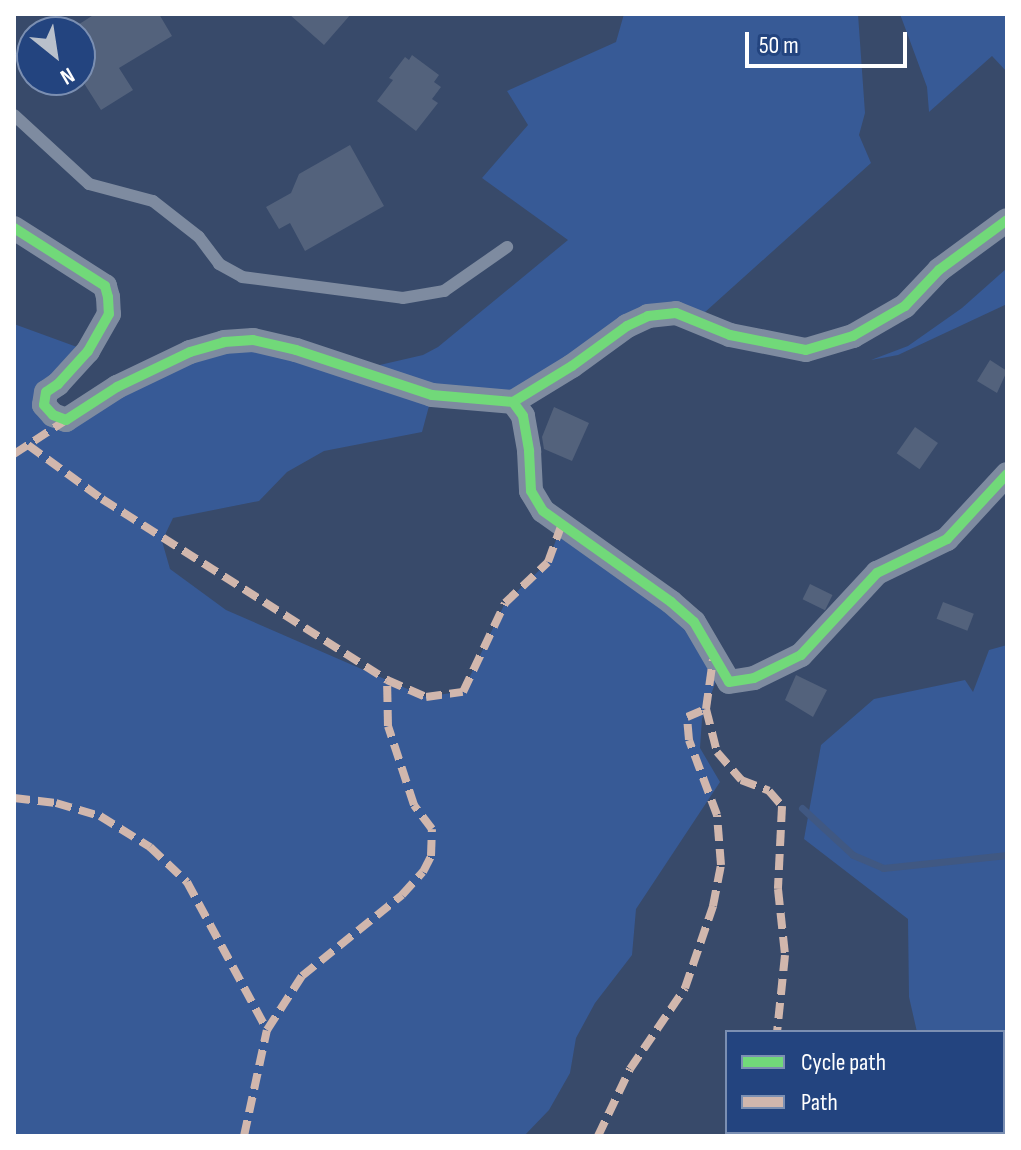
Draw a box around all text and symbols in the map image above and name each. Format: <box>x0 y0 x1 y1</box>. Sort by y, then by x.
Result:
north arrow <box>16 16 96 96</box>
scale bar <box>749 16 911 66</box>
text: 50 m <box>759 31 799 60</box>
text: N <box>55 61 79 90</box>
legend <box>725 1030 1005 1134</box>
text: Cycle path <box>801 1048 886 1077</box>
text: Path <box>801 1088 838 1117</box>

